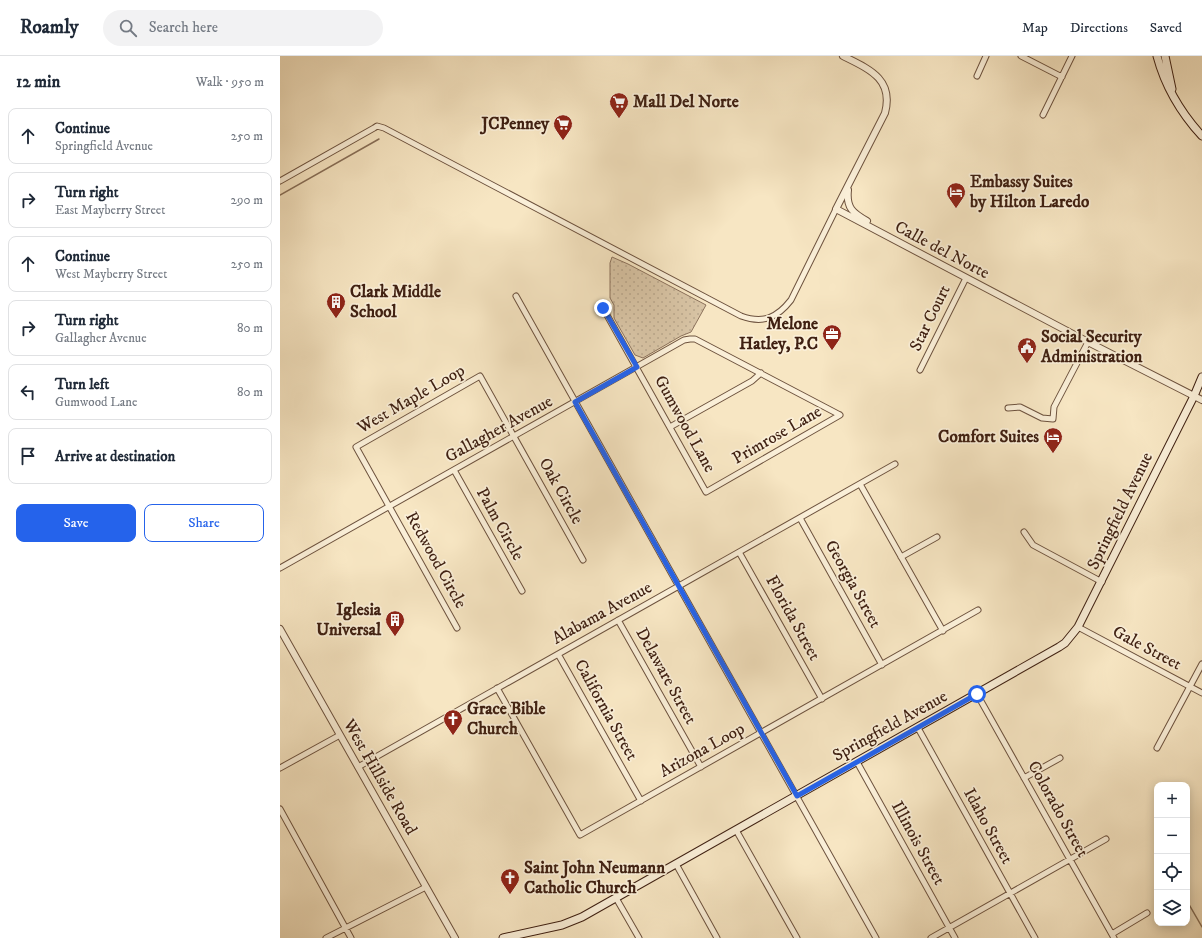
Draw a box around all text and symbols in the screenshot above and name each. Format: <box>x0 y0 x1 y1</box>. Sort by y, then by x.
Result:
search box <box>103 10 383 46</box>
text: Roamly <box>20 16 79 39</box>
icon: search <box>117 17 139 39</box>
text: Search here <box>149 18 218 37</box>
text: Map <box>1022 19 1048 37</box>
text: Directions <box>1070 19 1128 37</box>
text: Saved <box>1150 19 1182 37</box>
text: 12 min <box>16 71 60 93</box>
text: Walk · 950 m <box>196 74 264 90</box>
supermarket icon: Mall Del Norte <box>608 91 630 119</box>
place label: Mall Del Norte <box>633 91 739 113</box>
place label: JCPenney <box>480 113 550 135</box>
supermarket icon: JCPenney <box>552 113 574 141</box>
text: Continue <box>55 119 110 138</box>
icon: ahead <box>17 125 39 147</box>
text: 250 m <box>231 128 263 144</box>
text: Springfield Avenue <box>55 138 153 154</box>
place label: Embassy Suites by Hilton Laredo <box>969 171 1089 213</box>
hotel icon: Embassy Suites by Hilton Laredo <box>945 181 967 209</box>
text: Turn right <box>55 183 118 202</box>
icon: right <box>17 189 39 211</box>
text: 290 m <box>231 192 263 208</box>
text: East Mayberry Street <box>55 202 165 218</box>
street label: Calle del Norte <box>891 216 993 284</box>
text: Continue <box>55 247 110 266</box>
icon: ahead <box>17 253 39 275</box>
text: 250 m <box>231 256 263 272</box>
text: West Mayberry Street <box>55 266 167 282</box>
place label: Clark Middle School <box>350 281 441 323</box>
street label: Star Court <box>905 281 956 355</box>
building icon: Clark Middle School <box>325 291 347 319</box>
route end <box>594 299 612 317</box>
text: Turn right <box>55 311 118 330</box>
place label: Melone Hatley, P.C <box>739 313 818 355</box>
icon: right <box>17 317 39 339</box>
text: 80 m <box>237 320 263 336</box>
office icon: Melone Hatley, P.C <box>821 323 843 351</box>
place label: Social Security Administration <box>1040 326 1142 368</box>
text: Gallagher Avenue <box>55 330 147 346</box>
public building icon: Social Security Administration <box>1016 336 1038 364</box>
street label: West Maple Loop <box>352 359 469 439</box>
street label: Gumwood Lane <box>649 372 721 476</box>
text: Turn left <box>55 375 109 394</box>
icon: left <box>17 381 39 403</box>
text: 80 m <box>237 384 263 400</box>
street label: Gallagher Avenue <box>441 390 557 468</box>
text: Gumwood Lane <box>55 394 137 410</box>
street label: Primrose Lane <box>728 401 826 469</box>
place label: Comfort Suites <box>938 426 1039 448</box>
hotel icon: Comfort Suites <box>1042 426 1064 454</box>
icon: arrive <box>17 445 39 467</box>
text: Arrive at destination <box>55 447 175 466</box>
street label: Springfield Avenue <box>1082 449 1158 573</box>
street label: Oak Circle <box>534 454 588 528</box>
street label: Palm Circle <box>471 484 529 564</box>
button: Save <box>16 504 136 542</box>
button: Share <box>144 504 264 542</box>
street label: Redwood Circle <box>400 508 472 612</box>
street label: Georgia Street <box>820 536 886 632</box>
street label: Florida Street <box>761 572 826 665</box>
street label: Alabama Avenue <box>548 576 656 650</box>
place label: Iglesia Universal <box>316 599 382 641</box>
building icon: Iglesia Universal <box>384 609 406 637</box>
street label: Gale Street <box>1109 621 1186 676</box>
street label: Delaware Street <box>630 624 702 729</box>
street label: California Street <box>569 656 643 765</box>
street label: Springfield Avenue <box>829 685 951 767</box>
route start <box>968 685 986 703</box>
place label: Grace Bible Church <box>467 698 545 740</box>
church icon: Grace Bible Church <box>442 708 464 736</box>
street label: West Hillside Road <box>338 714 422 839</box>
street label: Arizona Loop <box>655 718 749 782</box>
street label: Colorado Street <box>1022 757 1094 862</box>
map controls <box>1154 782 1190 926</box>
button: + <box>1154 782 1190 818</box>
street label: Idaho Street <box>958 784 1018 868</box>
street label: Illinois Street <box>886 797 950 889</box>
button: − <box>1154 818 1190 854</box>
button: locate <box>1154 854 1190 890</box>
place label: Saint John Neumann Catholic Church <box>524 857 665 899</box>
church icon: Saint John Neumann Catholic Church <box>499 867 521 895</box>
button: layers <box>1154 890 1190 926</box>

